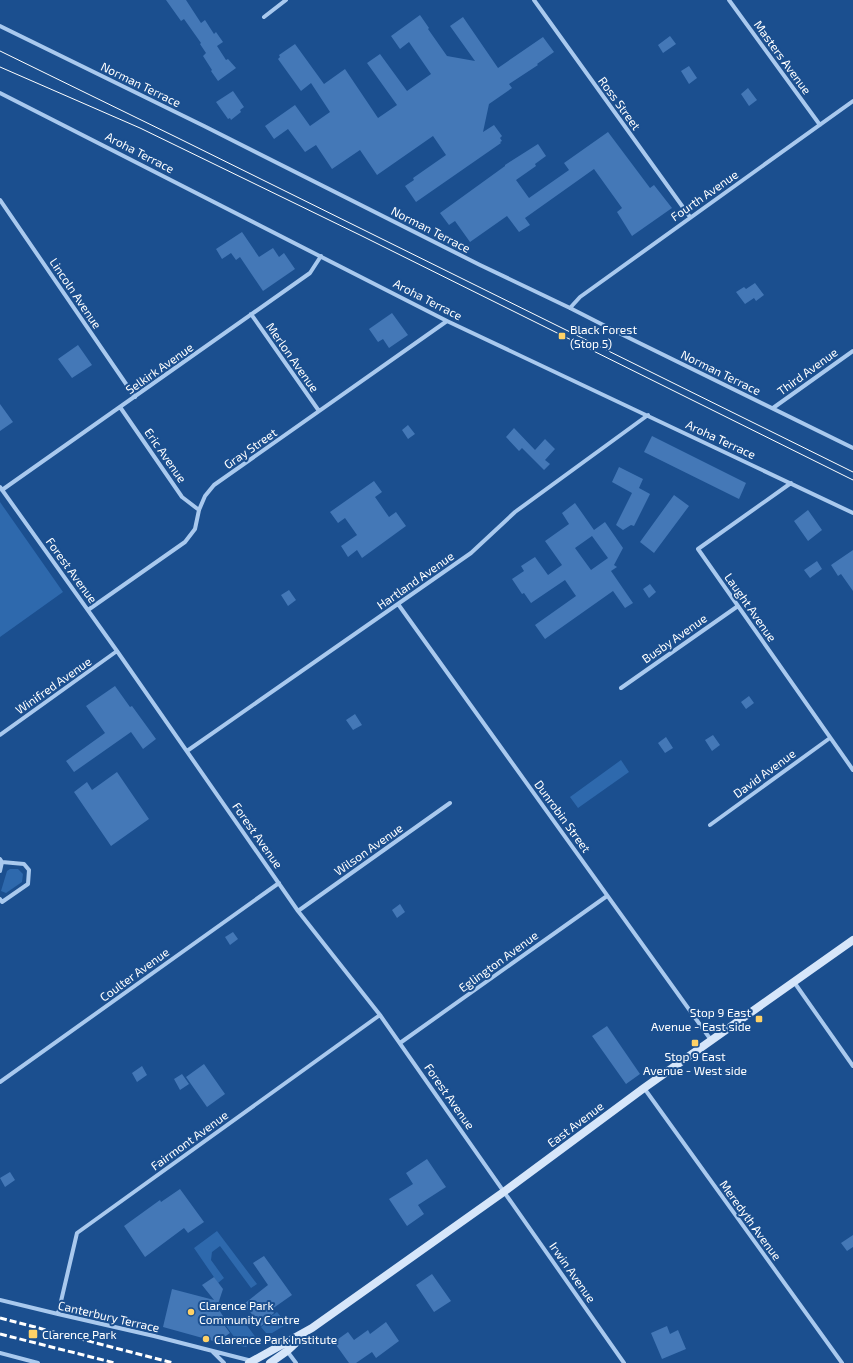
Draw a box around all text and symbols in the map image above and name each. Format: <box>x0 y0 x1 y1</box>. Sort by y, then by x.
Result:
street label: Masters Avenue <box>752 17 814 97</box>
street label: Norman Terrace <box>99 59 183 109</box>
street label: Ross Street <box>596 74 644 133</box>
street label: Aroha Terrace <box>103 129 177 175</box>
street label: Fourth Avenue <box>668 167 740 223</box>
street label: Norman Terrace <box>389 203 473 255</box>
street label: Lincoln Avenue <box>47 255 105 331</box>
street label: Aroha Terrace <box>391 276 465 322</box>
street label: Merlon Avenue <box>264 320 322 394</box>
place label: Black Forest (Stop 5) <box>570 322 637 350</box>
marker: Black Forest (Stop 5) <box>557 331 567 341</box>
street label: Selkirk Avenue <box>123 340 195 396</box>
street label: Third Avenue <box>774 344 840 398</box>
street label: Norman Terrace <box>679 347 763 397</box>
street label: Aroha Terrace <box>684 417 758 461</box>
street label: Eric Avenue <box>142 425 190 485</box>
street label: Gray Street <box>221 425 279 471</box>
street label: Forest Avenue <box>44 535 100 605</box>
street label: Hartland Avenue <box>374 548 456 612</box>
street label: Laught Avenue <box>722 570 780 644</box>
street label: Busby Avenue <box>639 611 709 665</box>
street label: Winifred Avenue <box>12 654 94 716</box>
street label: David Avenue <box>730 746 798 800</box>
street label: Dunrobin Street <box>532 777 594 855</box>
street label: Forest Avenue <box>230 799 286 871</box>
street label: Wilson Avenue <box>331 820 405 878</box>
street label: Eglington Avenue <box>456 928 540 994</box>
street label: Coulter Avenue <box>97 944 171 1004</box>
place label: Stop 9 East Avenue - East side <box>651 1005 751 1033</box>
marker: Stop 9 East Avenue - East side <box>754 1014 764 1024</box>
marker: Stop 9 East Avenue - West side <box>690 1038 700 1048</box>
place label: Stop 9 East Avenue - West side <box>643 1049 747 1077</box>
street label: Forest Avenue <box>422 1060 478 1132</box>
street label: East Avenue <box>544 1098 606 1150</box>
street label: Fairmont Avenue <box>148 1107 230 1173</box>
street label: Meredyth Avenue <box>717 1177 785 1263</box>
street label: Irwin Avenue <box>547 1239 599 1305</box>
street label: Canterbury Terrace <box>57 1298 161 1334</box>
place label: Clarence Park Community Centre <box>199 1298 300 1326</box>
marker: Clarence Park Community Centre <box>186 1307 196 1317</box>
place label: Clarence Park <box>42 1327 117 1341</box>
marker: Clarence Park <box>27 1328 39 1340</box>
place label: Clarence Park Institute <box>214 1332 337 1346</box>
marker: Clarence Park Institute <box>201 1334 211 1344</box>

